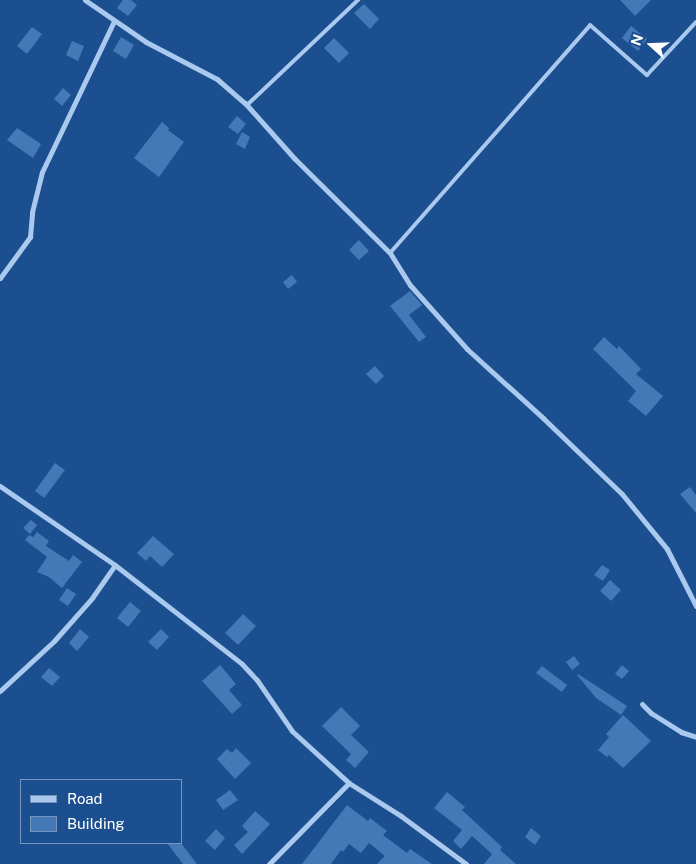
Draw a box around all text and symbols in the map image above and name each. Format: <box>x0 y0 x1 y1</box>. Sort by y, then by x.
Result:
north arrow <box>626 20 676 70</box>
text: N <box>628 32 646 48</box>
legend <box>20 779 182 844</box>
text: Road <box>67 790 103 807</box>
text: Building <box>67 815 125 832</box>

